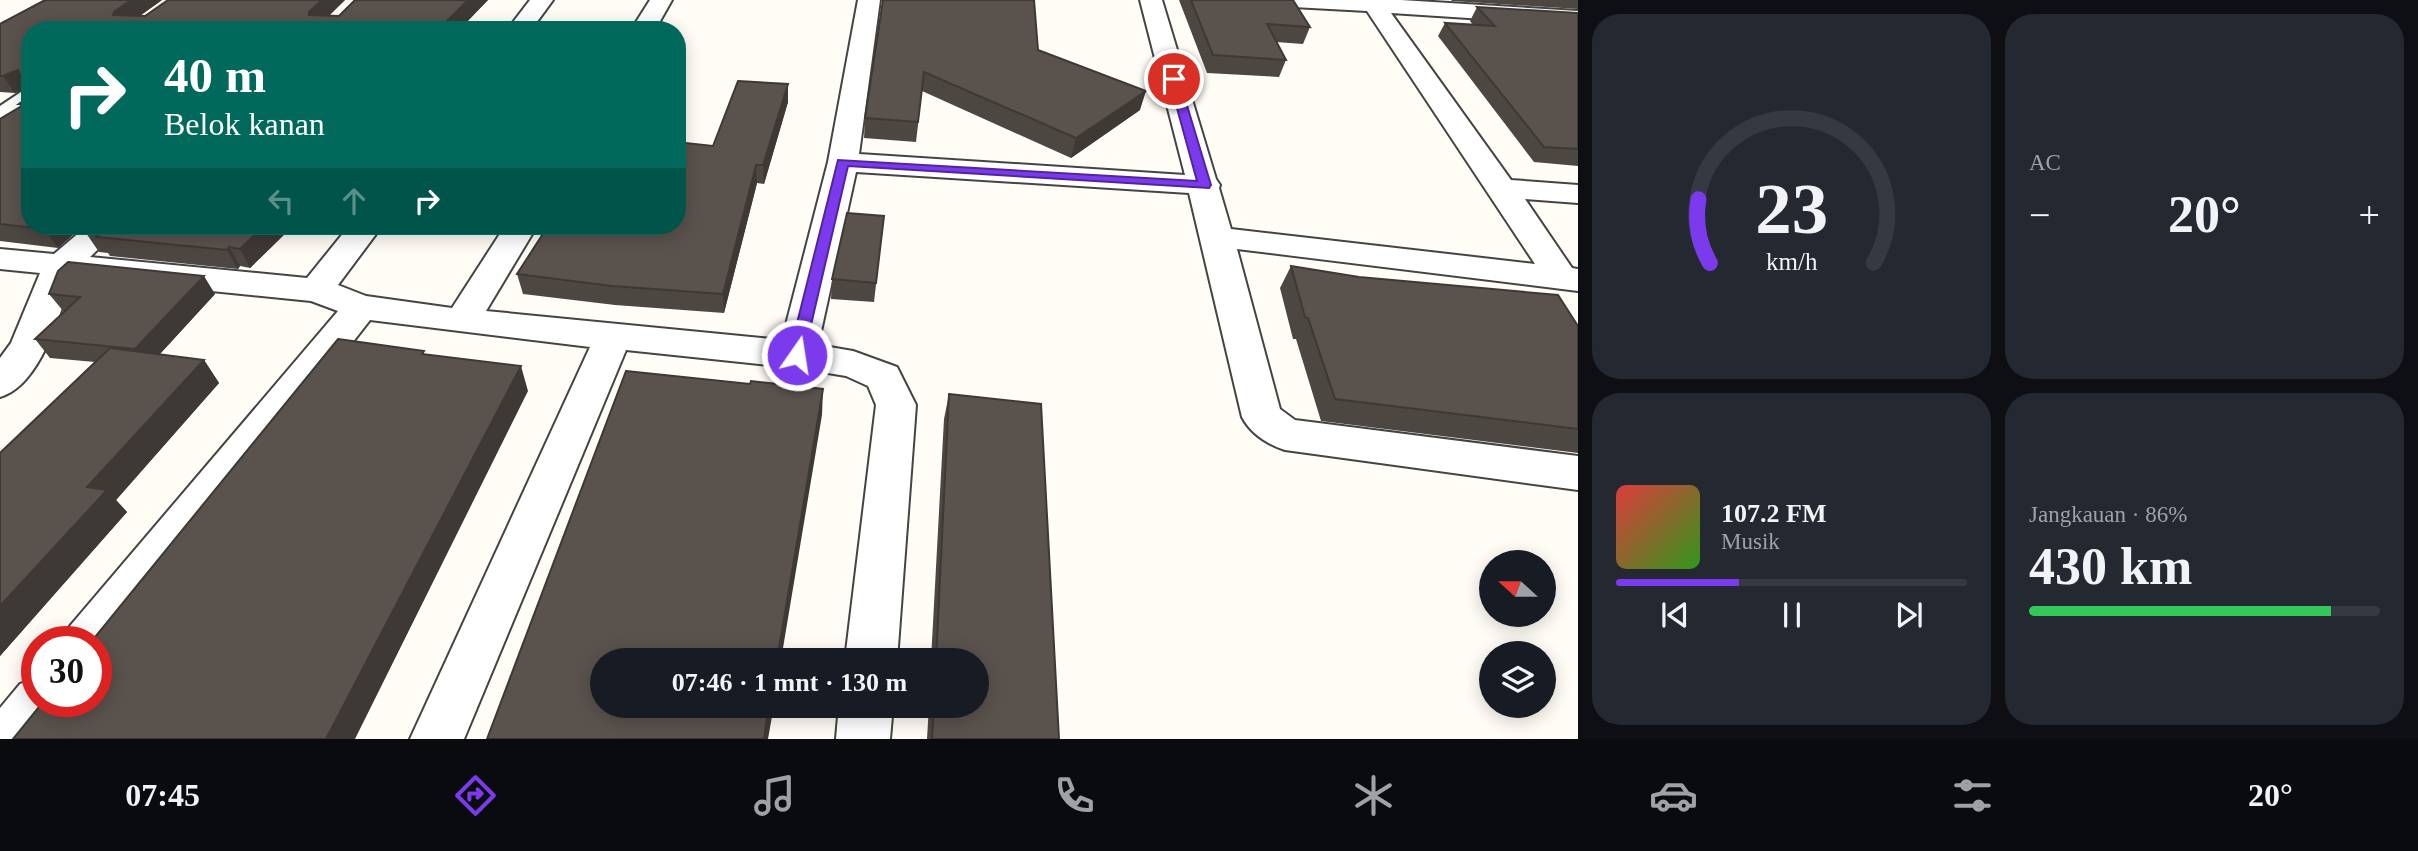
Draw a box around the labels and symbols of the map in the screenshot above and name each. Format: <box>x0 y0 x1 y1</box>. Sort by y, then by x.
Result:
pin <box>1144 49 1204 109</box>
position arrow <box>760 318 834 392</box>
north arrow <box>1479 550 1556 626</box>
speed limit sign: 30 <box>21 626 112 717</box>

